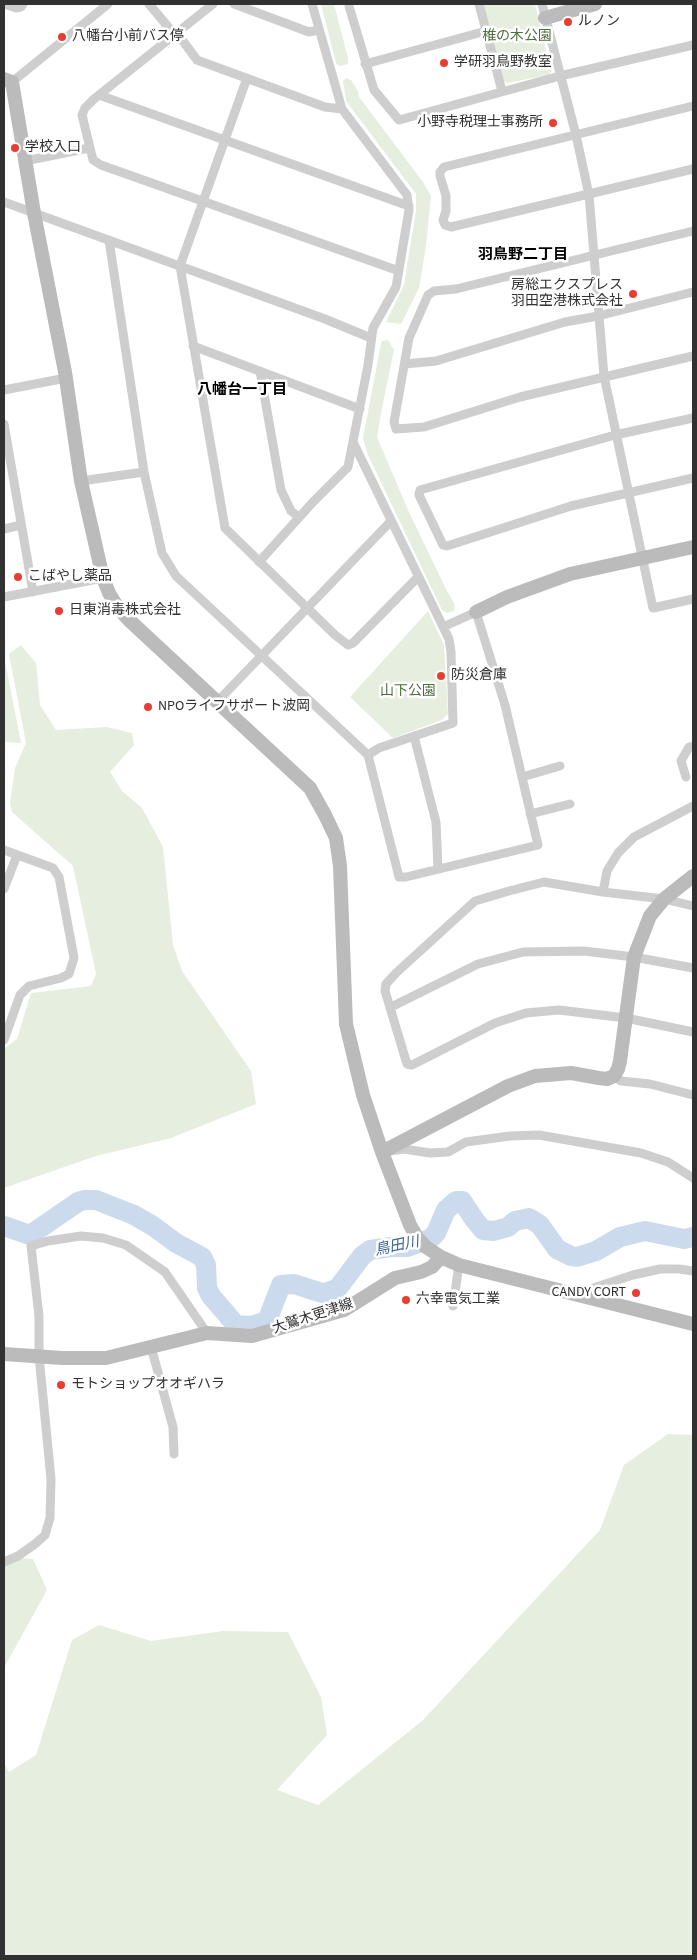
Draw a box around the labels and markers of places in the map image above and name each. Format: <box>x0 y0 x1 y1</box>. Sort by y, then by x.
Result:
place label: ルノン <box>578 14 620 30</box>
marker: ルノン <box>562 16 574 28</box>
place label: 八幡台小前バス停 <box>72 29 184 45</box>
marker: 八幡台小前バス停 <box>56 31 68 43</box>
place label: 学研羽鳥野教室 <box>454 55 552 71</box>
marker: 学研羽鳥野教室 <box>438 57 450 69</box>
place label: 小野寺税理士事務所 <box>417 115 543 131</box>
marker: 小野寺税理士事務所 <box>547 117 559 129</box>
place label: 学校入口 <box>25 140 81 156</box>
marker: 学校入口 <box>9 142 21 154</box>
place label: 房総エクスプレス 羽田空港株式会社 <box>511 278 623 310</box>
marker: 房総エクスプレス 羽田空港株式会社 <box>627 288 639 300</box>
place label: こばやし薬品 <box>28 569 112 585</box>
marker: こばやし薬品 <box>12 571 24 583</box>
place label: 日東消毒株式会社 <box>69 603 181 619</box>
marker: 日東消毒株式会社 <box>53 605 65 617</box>
place label: 防災倉庫 <box>451 668 507 684</box>
marker: 防災倉庫 <box>435 670 447 682</box>
place label: NPOライフサポート波岡 <box>158 699 310 715</box>
marker: NPOライフサポート波岡 <box>142 701 154 713</box>
place label: CANDY CORT <box>551 1285 626 1301</box>
marker: CANDY CORT <box>630 1287 642 1299</box>
place label: 六幸電気工業 <box>416 1292 500 1308</box>
marker: 六幸電気工業 <box>400 1294 412 1306</box>
place label: モトショップオオギハラ <box>71 1377 225 1393</box>
marker: モトショップオオギハラ <box>55 1379 67 1391</box>

